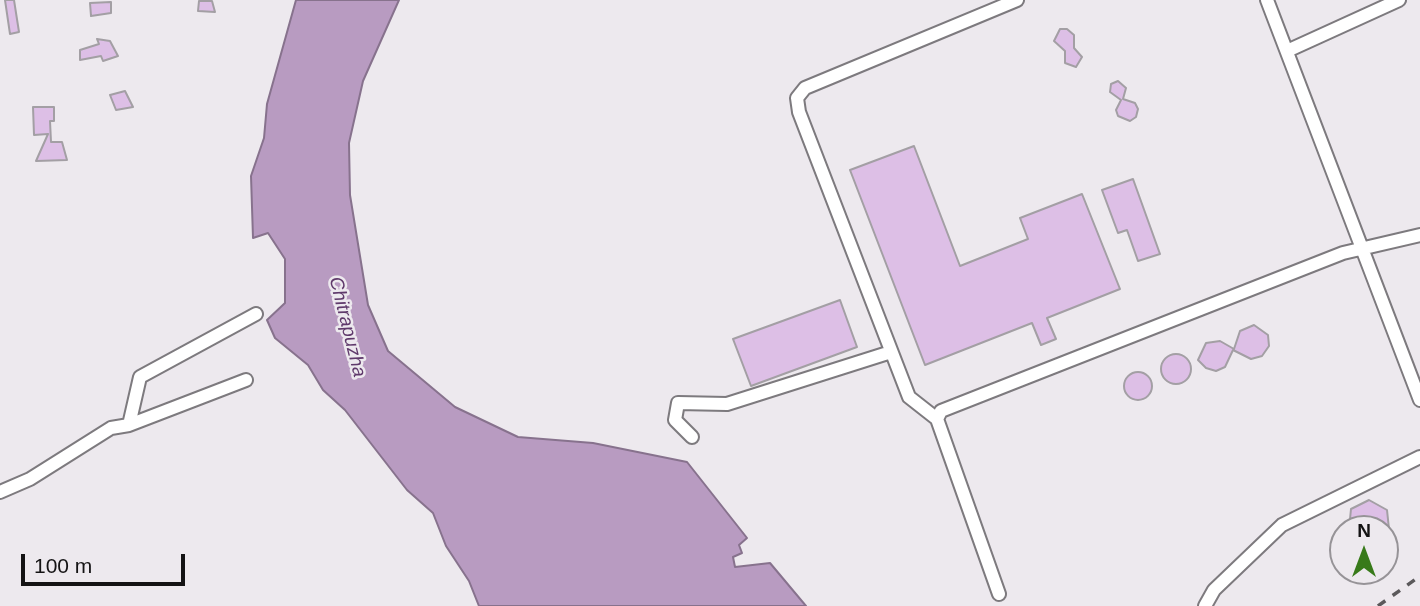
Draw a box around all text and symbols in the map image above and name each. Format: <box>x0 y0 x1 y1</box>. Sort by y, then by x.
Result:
water label: Chitrapuzha <box>324 275 370 379</box>
north arrow <box>1329 515 1399 585</box>
text: N <box>1357 520 1371 541</box>
scale bar <box>24 540 189 584</box>
text: 100 m <box>34 554 92 577</box>

